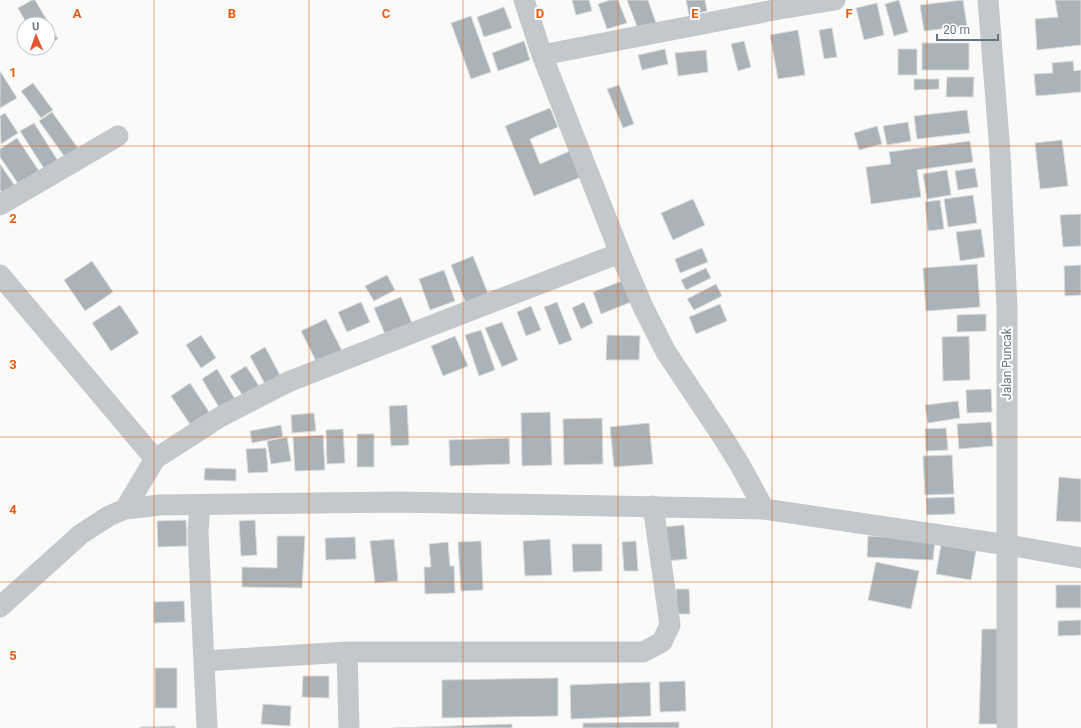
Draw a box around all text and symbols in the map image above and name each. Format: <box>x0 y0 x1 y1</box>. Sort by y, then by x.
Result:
text: A <box>73 6 82 21</box>
text: B <box>228 6 236 21</box>
text: C <box>382 6 391 21</box>
text: D <box>536 6 544 21</box>
text: E <box>691 6 699 21</box>
text: F <box>845 6 853 21</box>
north arrow <box>16 16 56 56</box>
scale bar <box>937 16 998 42</box>
text: U <box>32 20 40 33</box>
text: 20 m <box>943 23 970 37</box>
text: 1 <box>9 65 17 80</box>
text: 2 <box>9 211 17 226</box>
street label: Jalan Puncak <box>1000 327 1014 400</box>
text: 3 <box>9 357 17 372</box>
text: 4 <box>9 502 17 517</box>
text: 5 <box>9 648 17 663</box>

